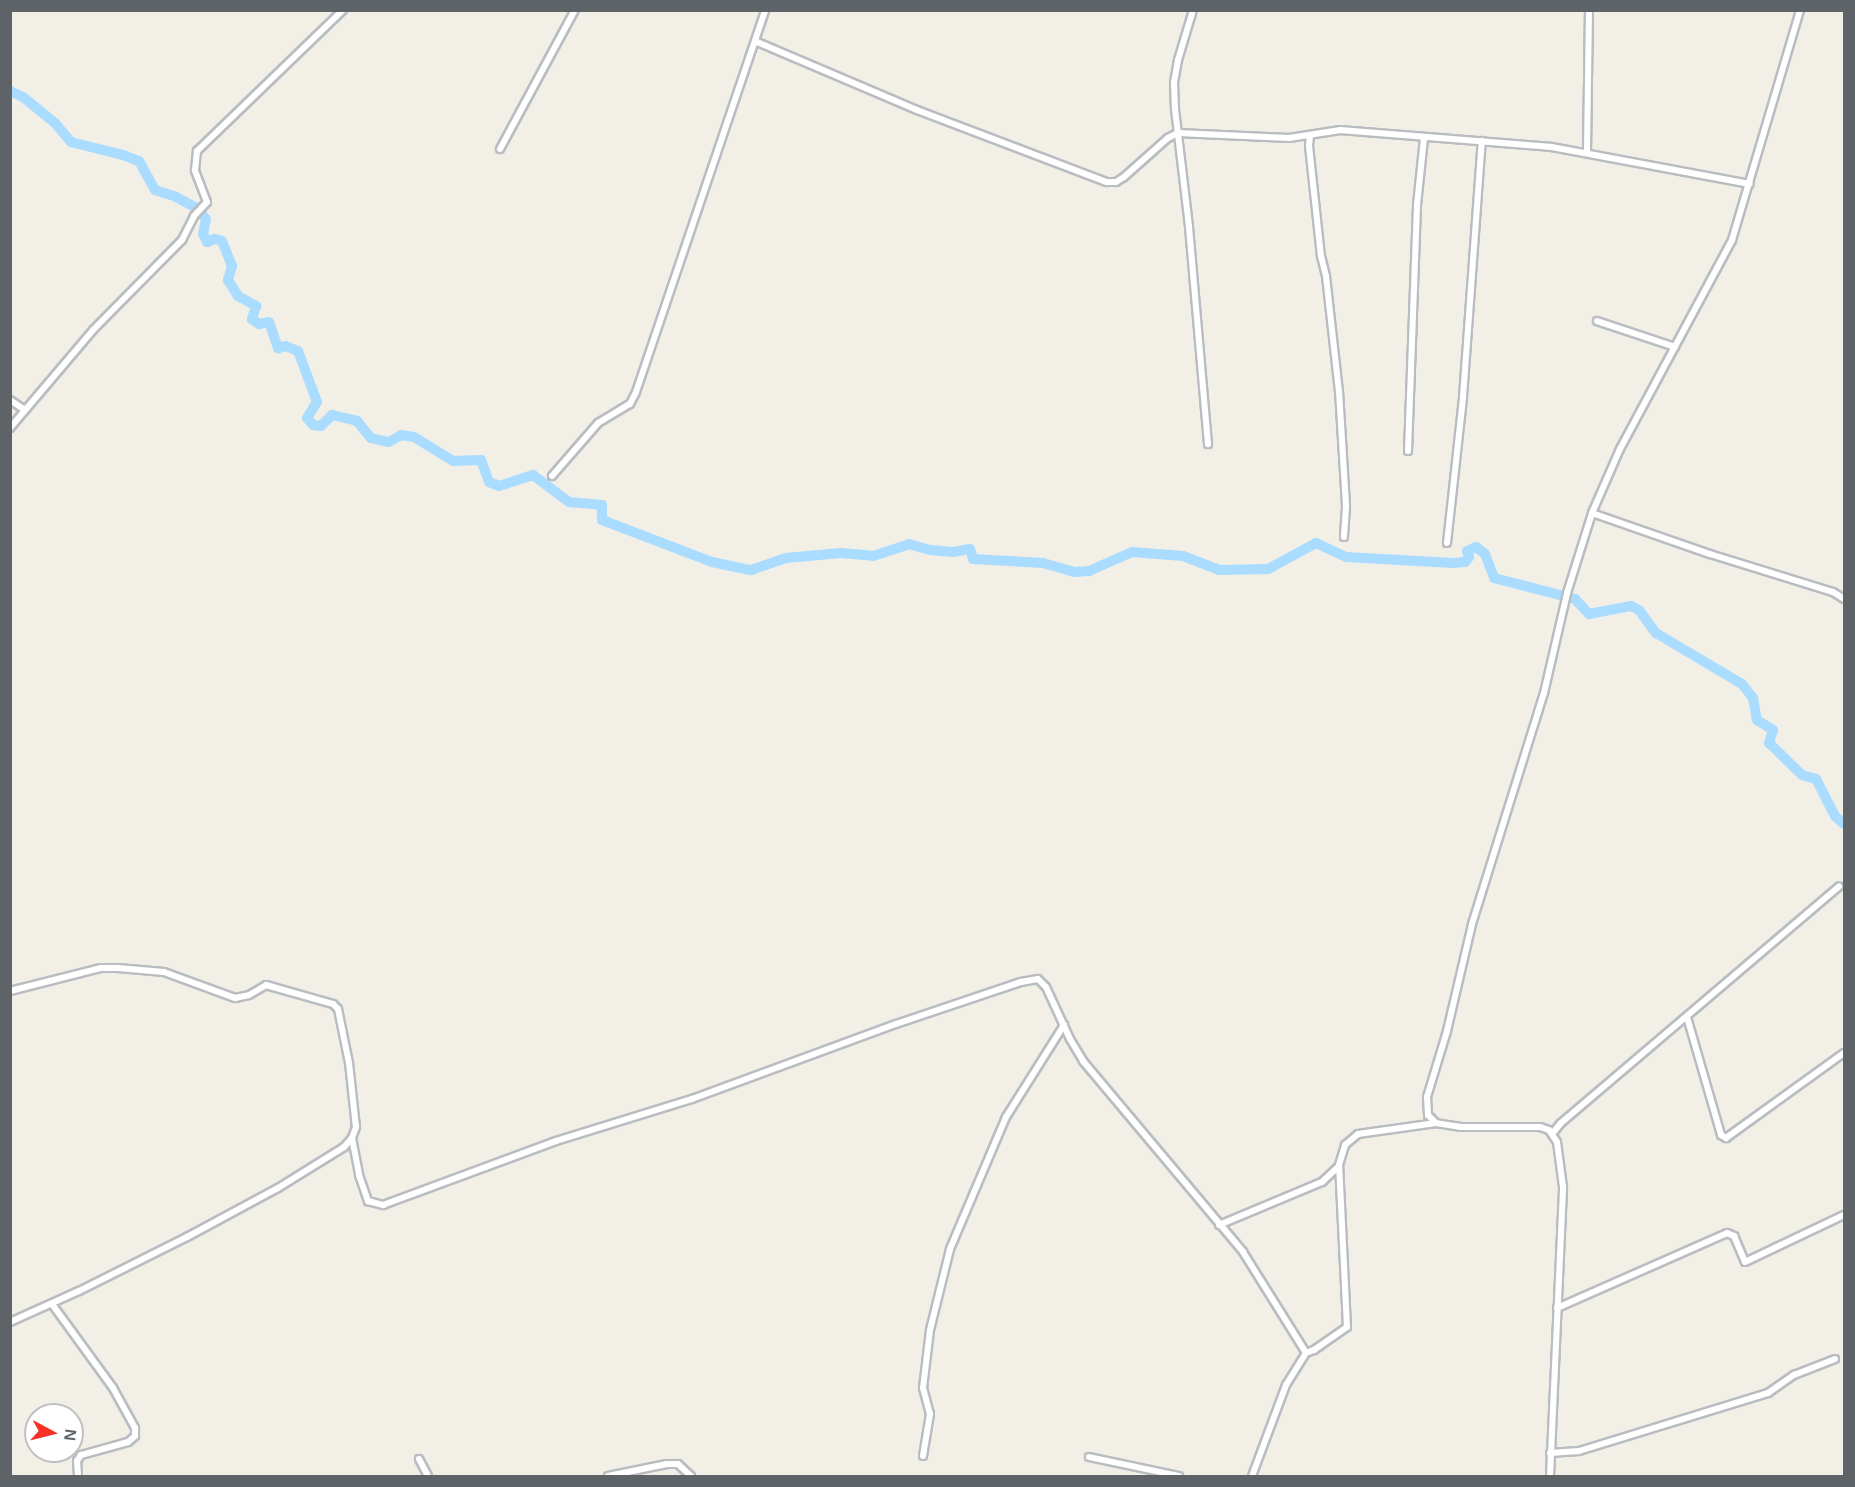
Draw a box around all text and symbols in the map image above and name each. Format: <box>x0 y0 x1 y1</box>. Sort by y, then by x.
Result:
north arrow <box>24 1403 84 1463</box>
text: N <box>61 1428 80 1442</box>

